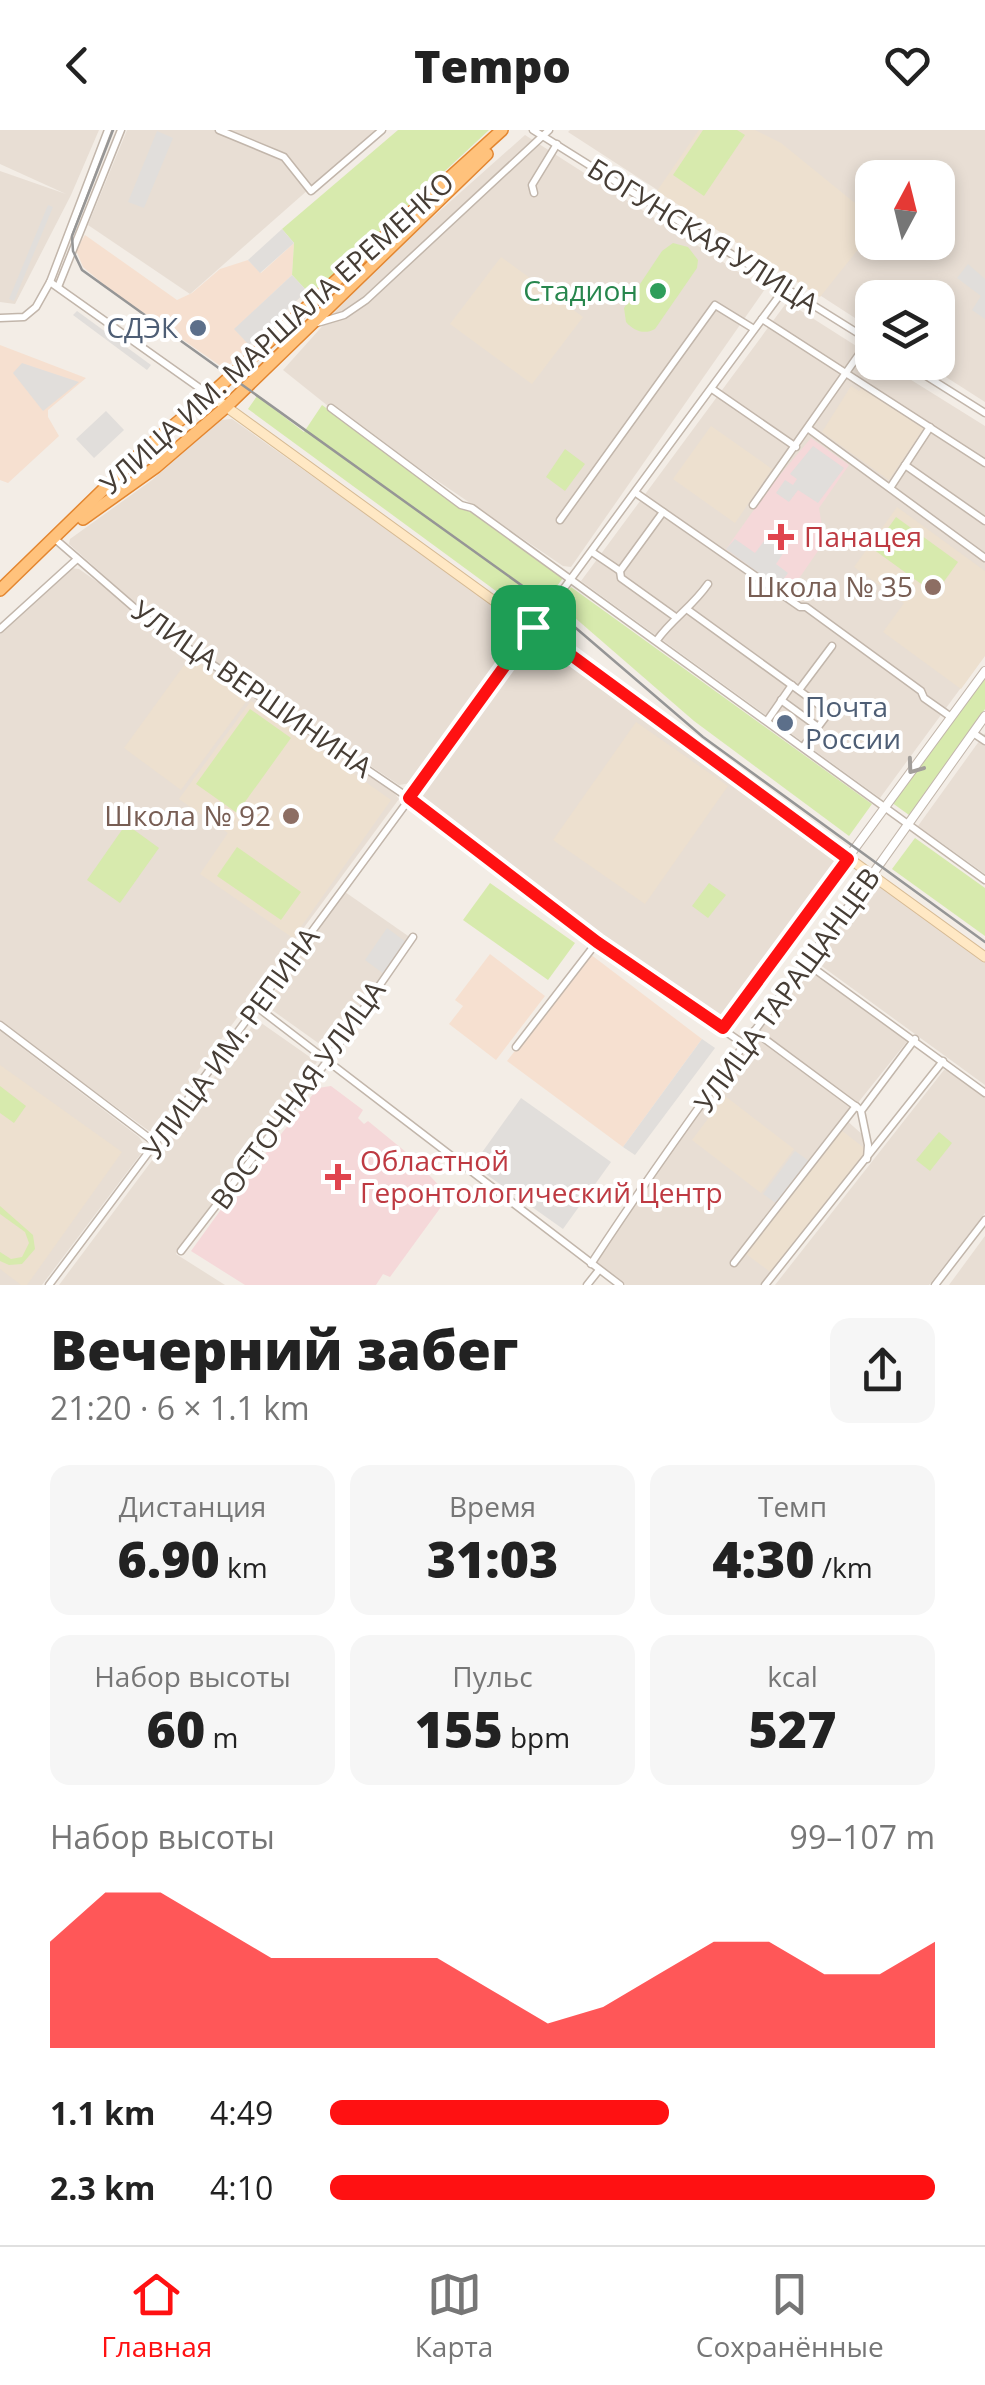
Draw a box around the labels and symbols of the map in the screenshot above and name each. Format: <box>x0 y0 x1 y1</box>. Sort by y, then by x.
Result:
street label: БОГУНСКАЯ УЛИЦА <box>581 149 826 322</box>
north arrow <box>855 160 955 260</box>
street label: УЛИЦА ИМ. МАРШАЛА ЕРЕМЕНКО <box>91 163 462 502</box>
place label: Стадион <box>523 271 638 309</box>
marker: Стадион <box>647 280 669 302</box>
place label: СДЭК <box>106 308 179 346</box>
marker: СДЭК <box>187 317 209 339</box>
place label: Панацея <box>804 517 922 555</box>
marker: Панацея <box>768 524 794 550</box>
place label: Школа № 35 <box>746 567 913 605</box>
marker: Школа № 35 <box>922 576 944 598</box>
pin <box>491 585 576 670</box>
street label: УЛИЦА ВЕРШИНИНА <box>125 591 380 786</box>
place label: Почта России <box>805 687 901 757</box>
marker: Почта России <box>774 712 796 734</box>
one-way arrow <box>908 756 926 774</box>
place label: Школа № 92 <box>104 796 271 834</box>
marker: Школа № 92 <box>280 805 302 827</box>
street label: УЛИЦА ТАРАЩАНЦЕВ <box>685 860 888 1119</box>
street label: УЛИЦА ИМ. РЕПИНА <box>133 919 327 1166</box>
street label: ВОСТОЧНАЯ УЛИЦА <box>201 972 393 1216</box>
place label: Областной Геронтологический Центр <box>360 1141 723 1211</box>
marker: Областной Геронтологический Центр <box>325 1164 351 1190</box>

